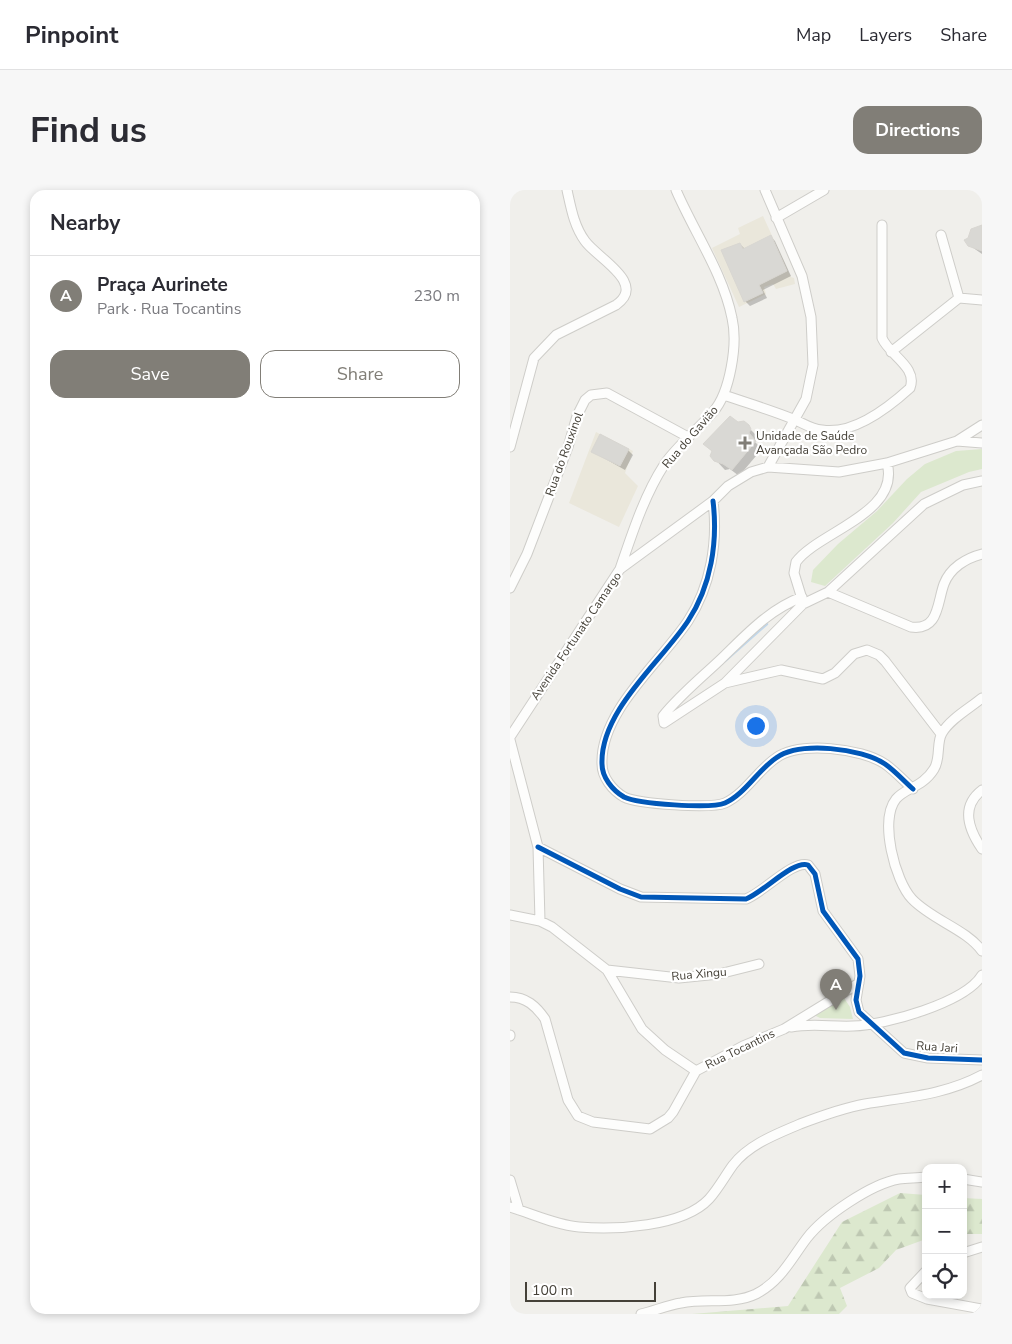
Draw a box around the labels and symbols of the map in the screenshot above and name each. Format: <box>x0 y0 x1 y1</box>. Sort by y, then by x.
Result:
street label: Rua do Gavião <box>658 402 722 472</box>
street label: Rua do Rouxinol <box>541 409 587 498</box>
place label: Unidade de Saúde Avançada São Pedro <box>756 428 867 458</box>
marker: Unidade de Saúde Avançada São Pedro <box>738 436 752 450</box>
street label: Avenida Fortunato Camargo <box>527 569 625 703</box>
your location <box>743 713 769 739</box>
street label: Rua Xingu <box>671 964 727 984</box>
pin: A <box>820 969 852 1010</box>
street label: Rua Tocantins <box>703 1025 778 1073</box>
street label: Rua Jari <box>916 1038 958 1056</box>
scale bar <box>525 1279 656 1302</box>

